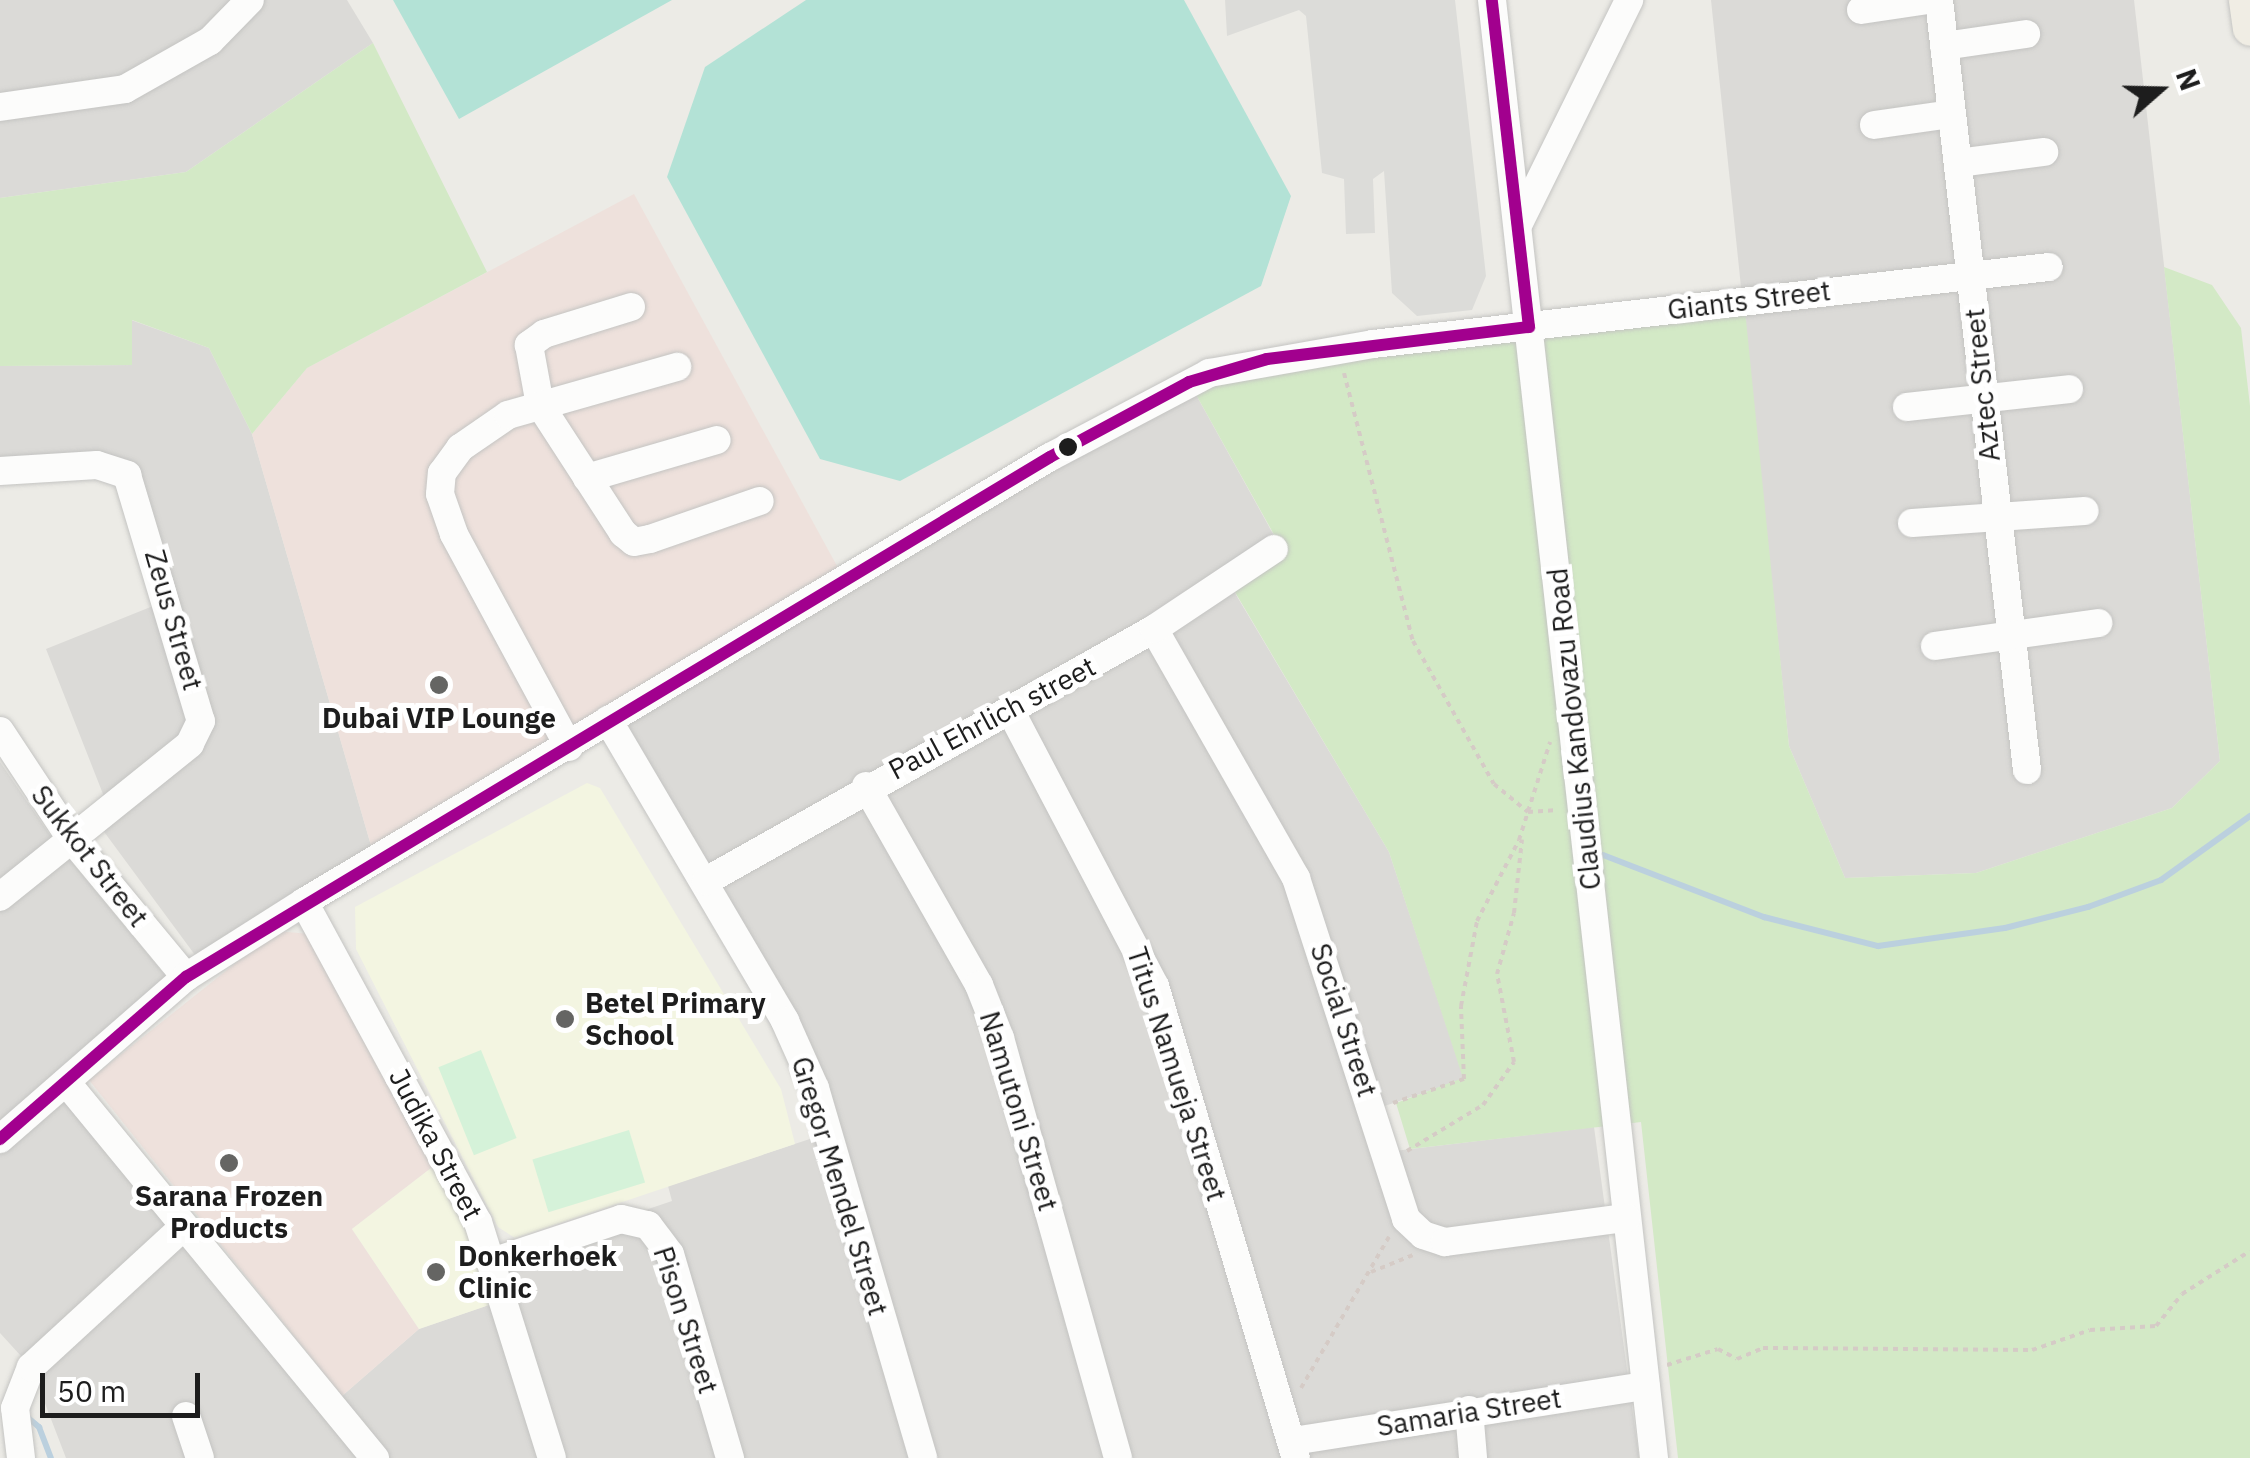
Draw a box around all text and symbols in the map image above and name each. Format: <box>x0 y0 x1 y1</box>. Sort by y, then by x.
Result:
north arrow <box>2110 40 2210 140</box>
text: N <box>2168 64 2210 95</box>
street label: Giants Street <box>1665 273 1833 327</box>
street label: Aztec Street <box>1957 307 2007 463</box>
unlabelled marker <box>1058 437 1078 457</box>
street label: Zeus Street <box>138 546 210 694</box>
street label: Claudius Kandovazu Road <box>1540 566 1608 892</box>
street label: Paul Ehrlich street <box>883 649 1101 787</box>
marker: Dubai VIP Lounge <box>428 674 450 696</box>
place label: Dubai VIP Lounge <box>322 701 556 735</box>
street label: Sukkot Street <box>24 779 156 933</box>
street label: Social Street <box>1303 939 1385 1101</box>
street label: Titus Namueja Street <box>1120 943 1234 1205</box>
place label: Betel Primary School <box>585 986 766 1052</box>
street label: Namutoni Street <box>973 1007 1065 1215</box>
marker: Betel Primary School <box>554 1008 576 1030</box>
street label: Gregor Mendel Street <box>785 1053 895 1319</box>
street label: Judika Street <box>382 1063 490 1225</box>
marker: Sarana Frozen Products <box>218 1152 240 1174</box>
place label: Sarana Frozen Products <box>135 1179 323 1245</box>
place label: Donkerhoek Clinic <box>458 1239 617 1305</box>
street label: Pison Street <box>646 1242 726 1398</box>
marker: Donkerhoek Clinic <box>423 1259 449 1285</box>
scale bar <box>45 1353 205 1415</box>
text: 50 m <box>57 1371 126 1410</box>
street label: Samaria Street <box>1374 1381 1564 1443</box>

